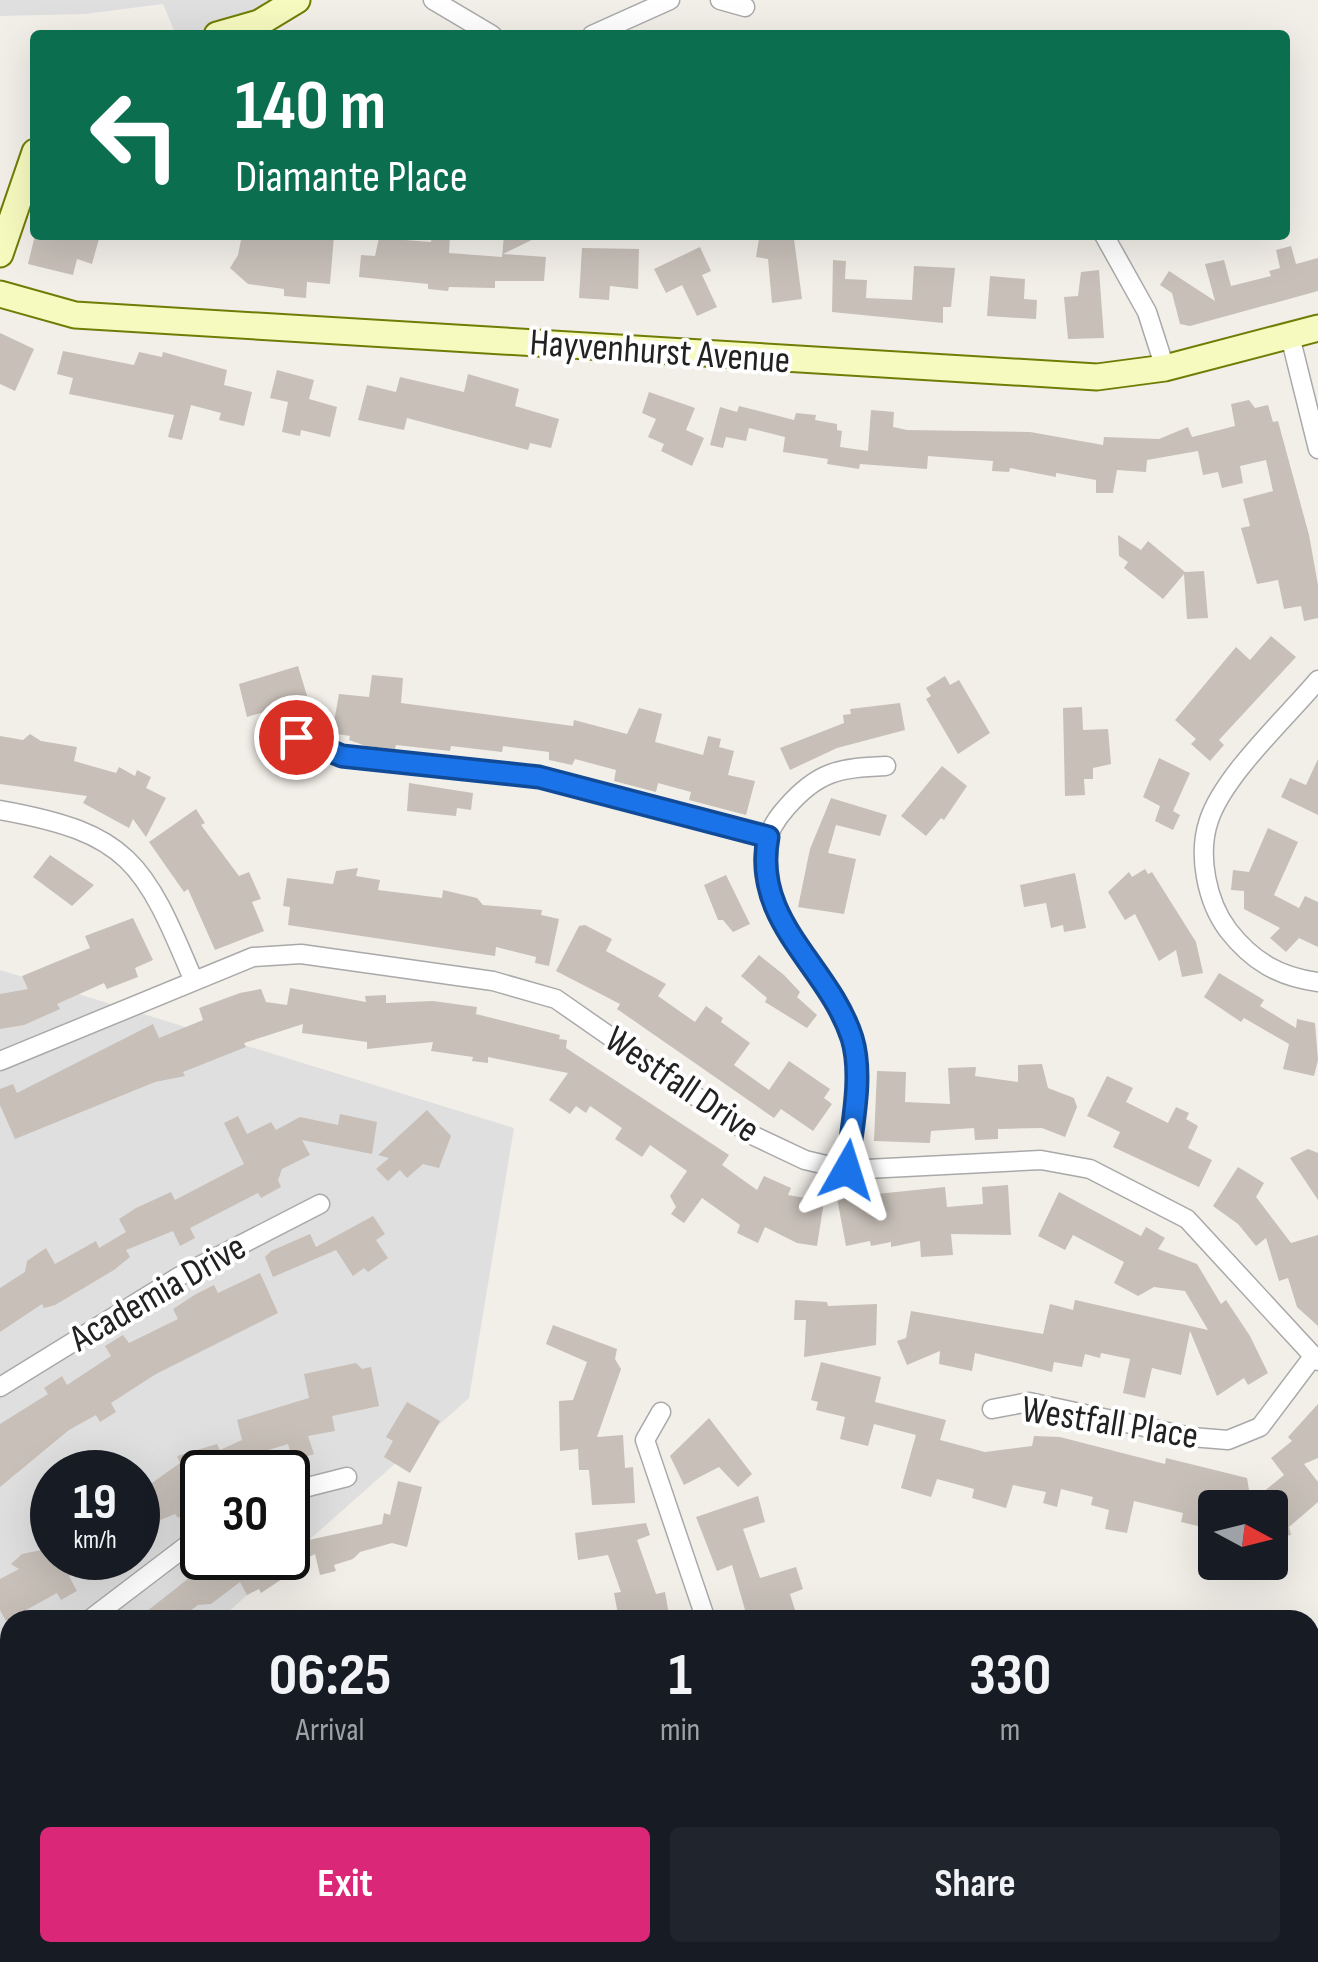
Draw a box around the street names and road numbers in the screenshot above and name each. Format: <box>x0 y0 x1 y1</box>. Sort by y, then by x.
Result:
street label: Hayvenhurst Avenue <box>528 320 792 384</box>
street label: Westfall Drive <box>596 1017 768 1153</box>
street label: Academia Drive <box>61 1225 254 1362</box>
street label: Westfall Place <box>1019 1387 1201 1459</box>

